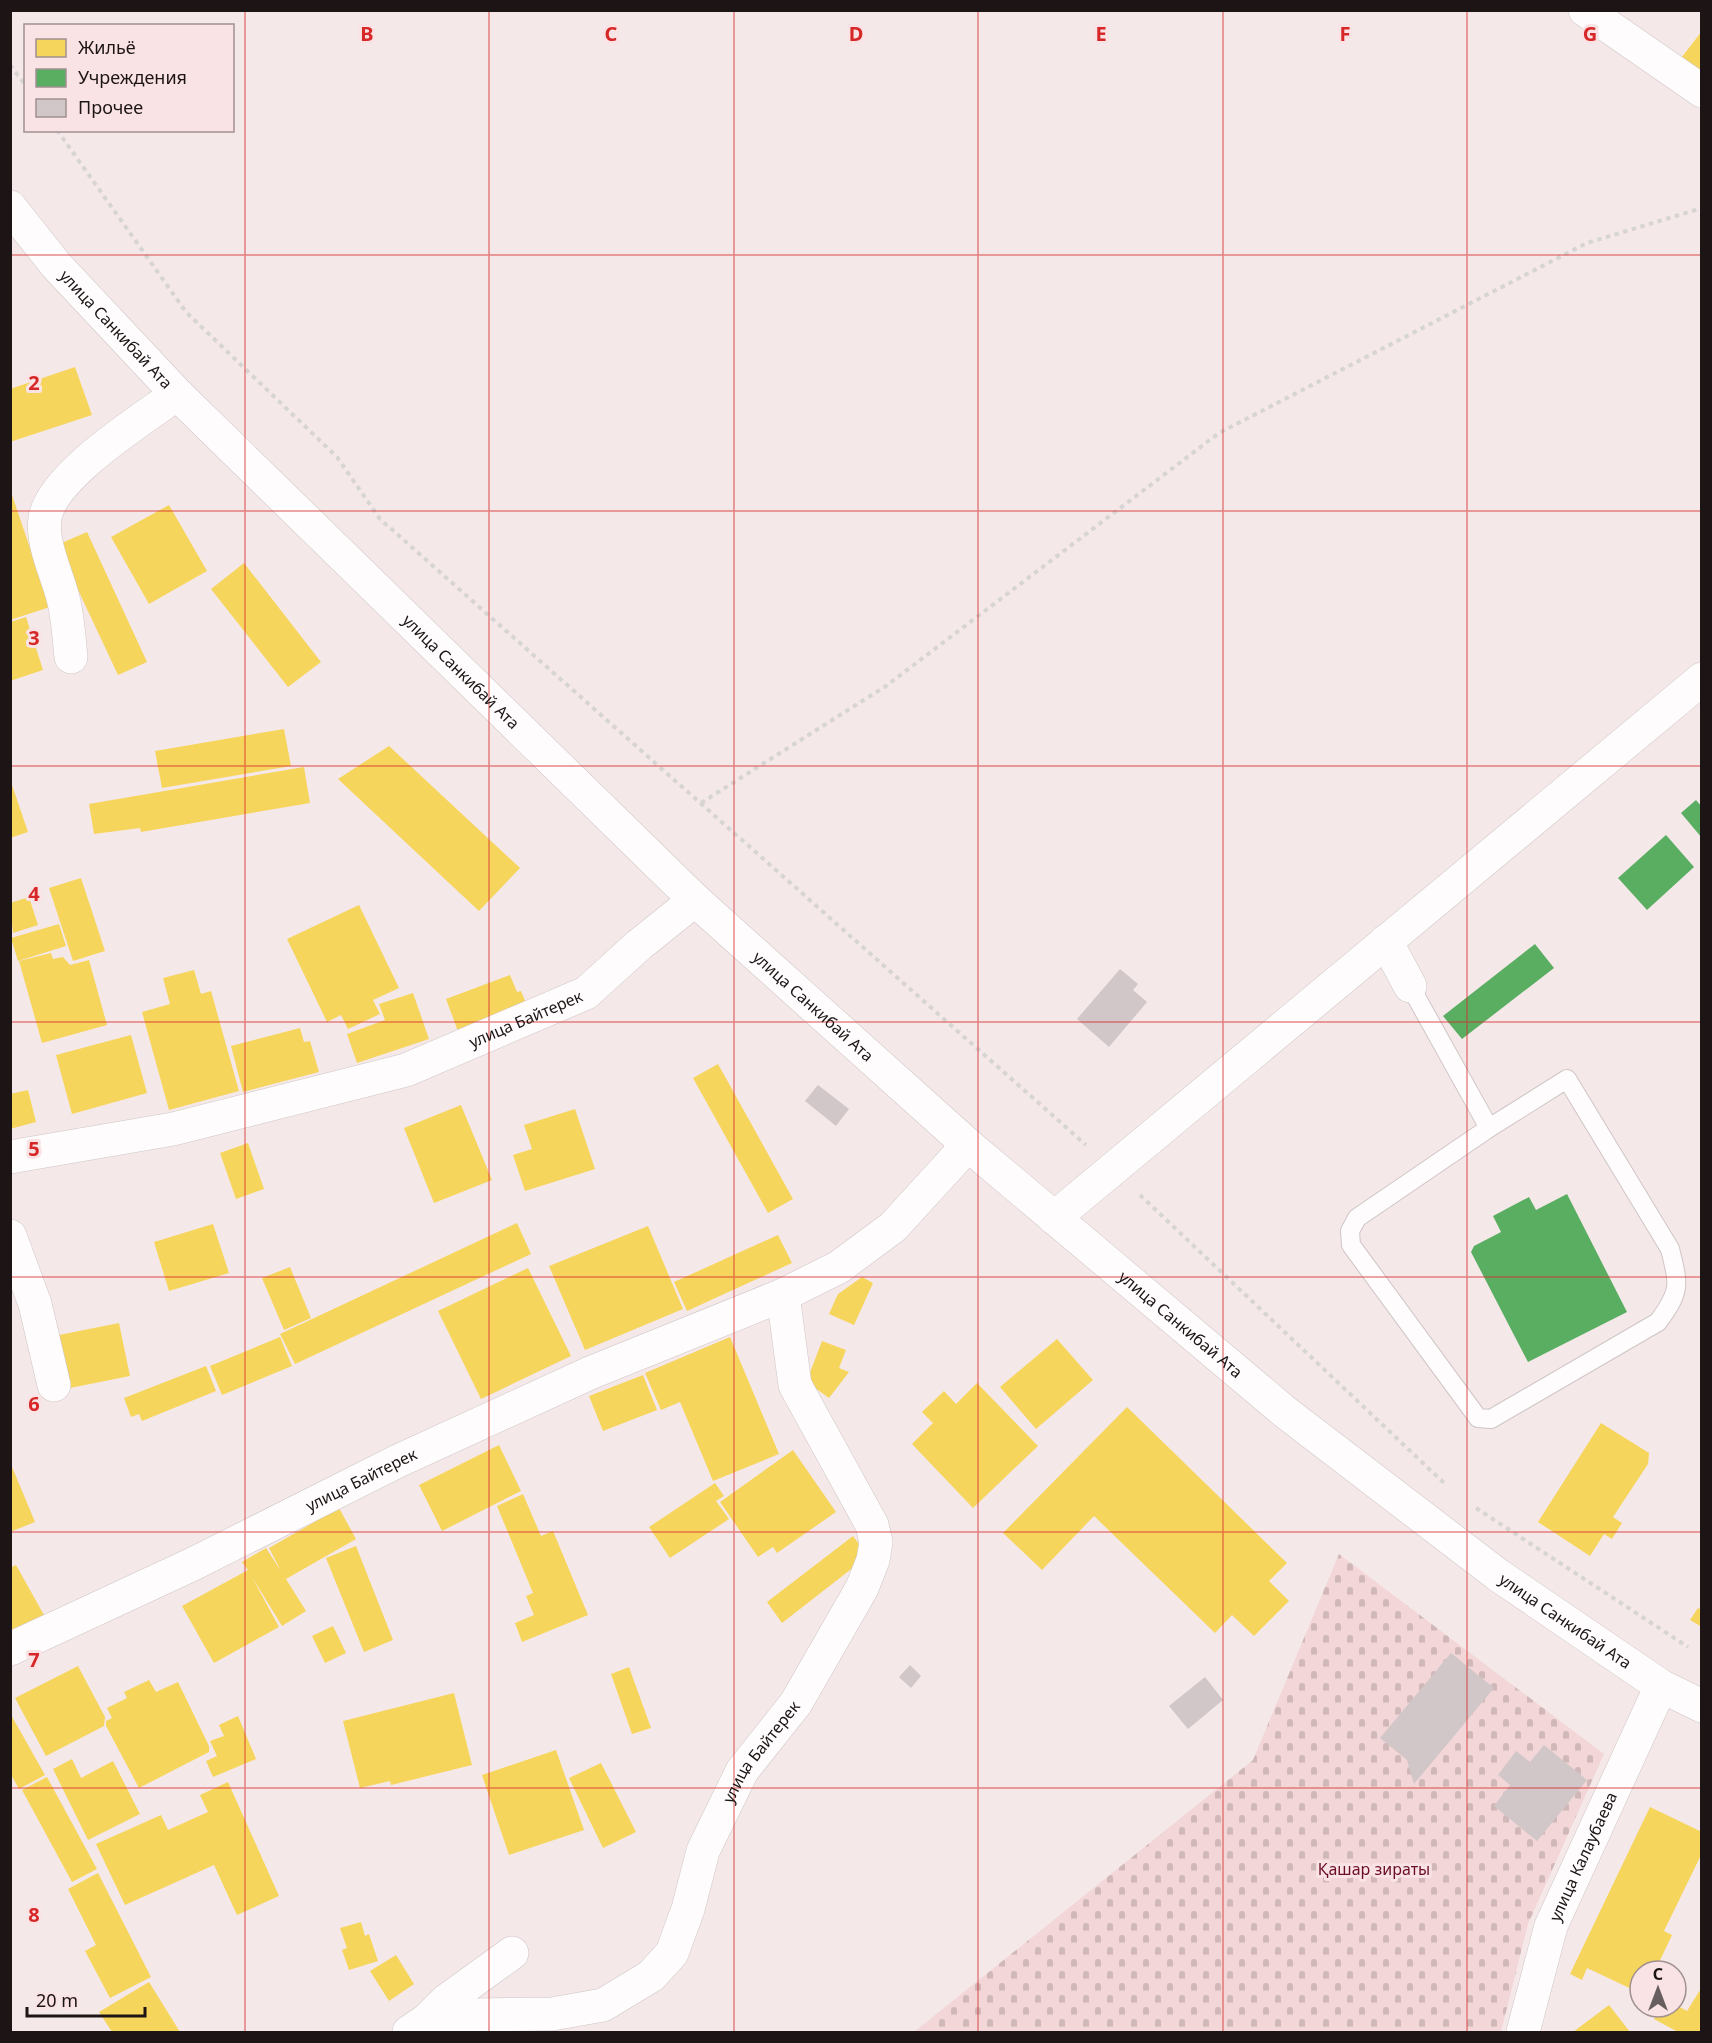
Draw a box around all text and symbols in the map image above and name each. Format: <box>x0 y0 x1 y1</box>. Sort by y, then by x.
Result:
text: B <box>360 20 374 47</box>
text: C <box>605 20 618 47</box>
text: D <box>849 20 863 47</box>
text: E <box>1095 20 1107 47</box>
text: F <box>1340 20 1350 47</box>
text: G <box>1583 20 1597 47</box>
legend <box>24 24 234 132</box>
text: Жильё <box>78 35 136 59</box>
text: Учреждения <box>78 65 187 89</box>
text: Прочее <box>78 95 143 119</box>
street label: улица Санкибай Ата <box>55 265 177 393</box>
text: 2 <box>28 369 40 396</box>
street label: улица Санкибай Ата <box>398 609 524 734</box>
text: 3 <box>28 624 40 651</box>
text: 4 <box>28 880 40 907</box>
street label: улица Санкибай Ата <box>748 946 879 1066</box>
street label: улица Байтерек <box>466 985 586 1053</box>
text: 5 <box>28 1135 40 1162</box>
street label: улица Санкибай Ата <box>1114 1266 1247 1383</box>
text: 6 <box>28 1390 40 1417</box>
street label: улица Байтерек <box>302 1443 421 1517</box>
street label: улица Санкибай Ата <box>1495 1568 1636 1674</box>
text: 7 <box>28 1646 40 1673</box>
street label: улица Байтерек <box>717 1696 805 1807</box>
street label: улица Калаубаева <box>1544 1788 1622 1925</box>
park label: Қашар зираты <box>1318 1858 1430 1880</box>
text: 8 <box>28 1901 40 1928</box>
north arrow <box>1628 1959 1688 2019</box>
text: С <box>1653 1963 1663 1985</box>
scale bar <box>27 1980 146 2018</box>
text: 20 m <box>36 1988 78 2012</box>

